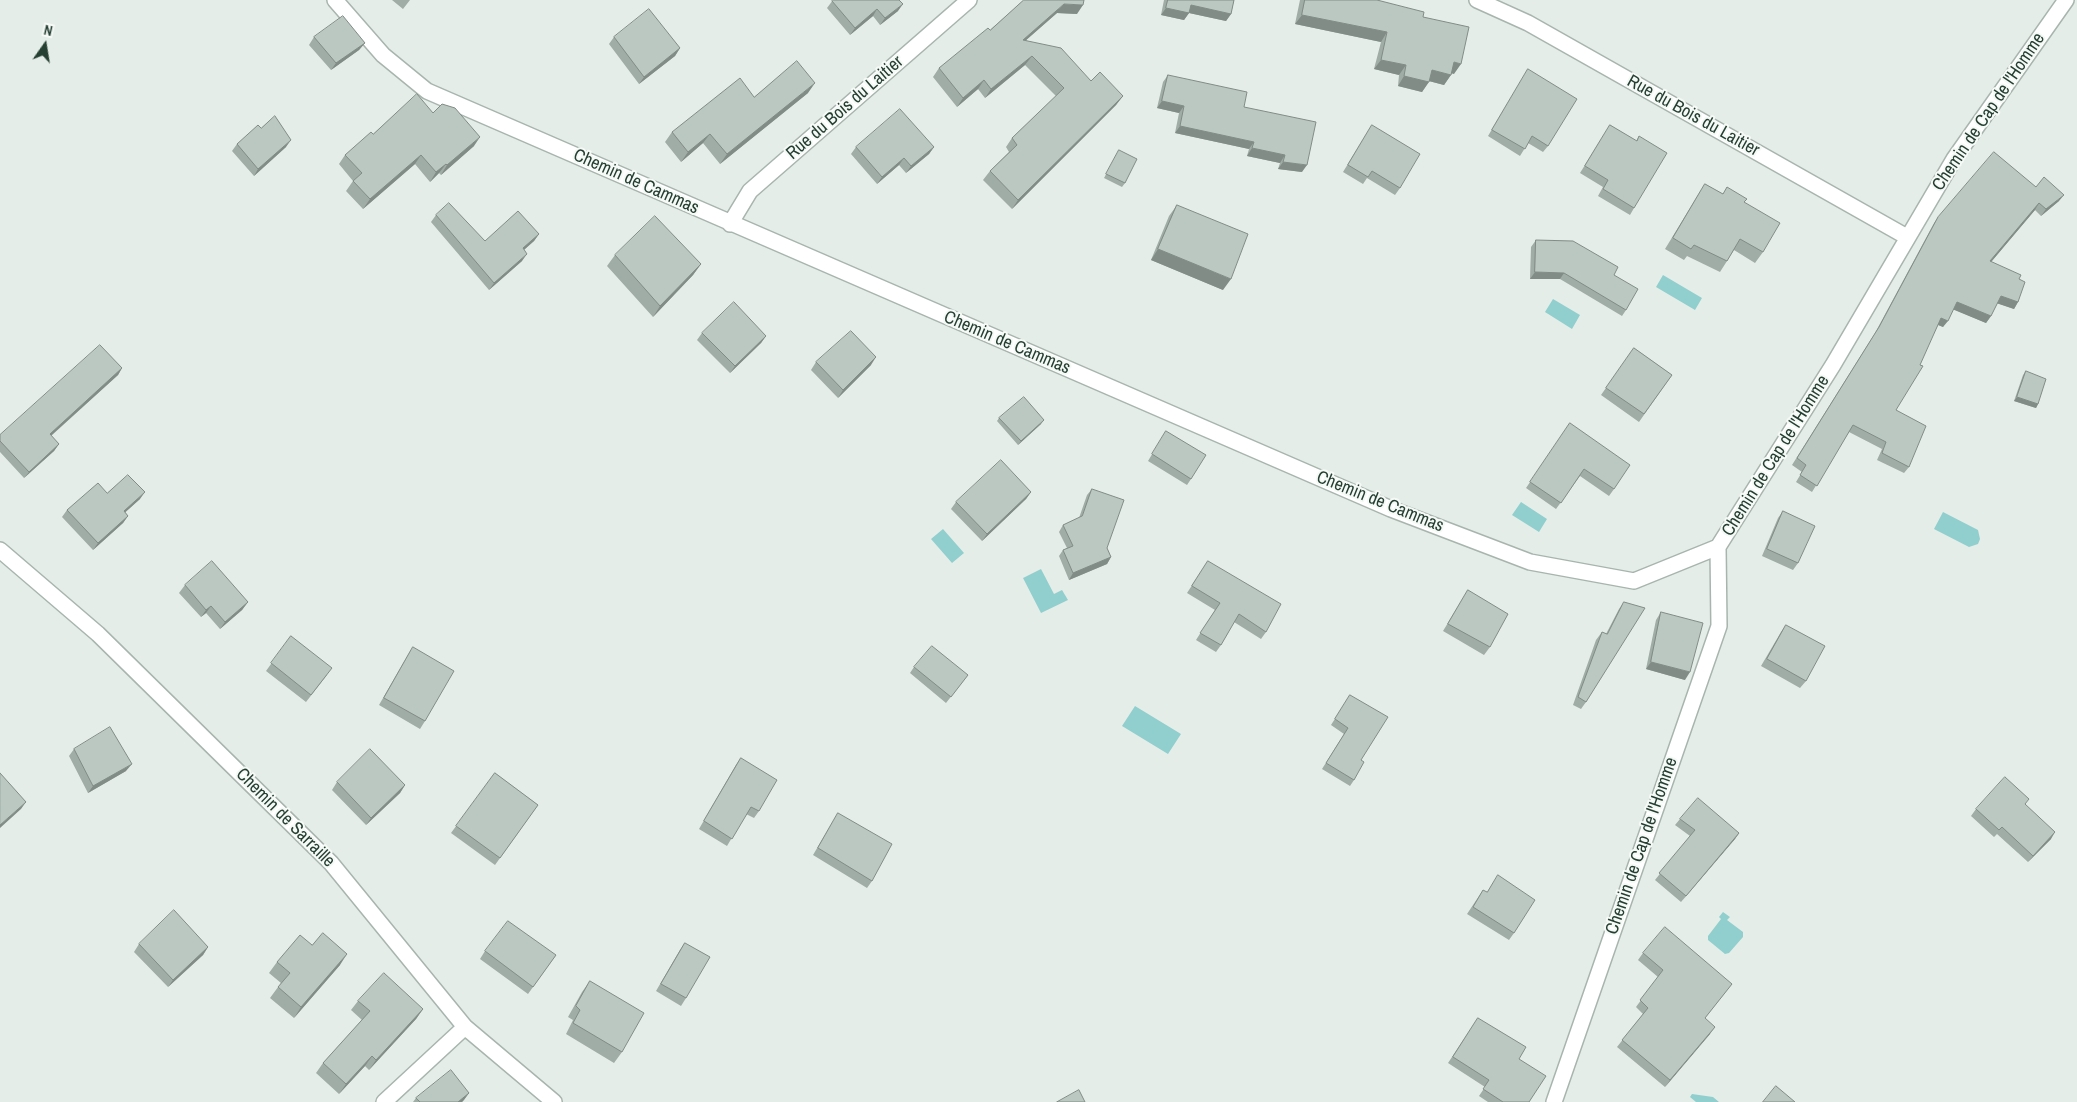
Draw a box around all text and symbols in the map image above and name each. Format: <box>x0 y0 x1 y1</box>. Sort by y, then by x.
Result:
north arrow <box>20 20 70 70</box>
text: N <box>42 21 54 40</box>
street label: Chemin de Cap de l'Homme <box>1928 29 2050 195</box>
street label: Rue du Bois du Laitier <box>782 51 908 165</box>
street label: Rue du Bois du Laitier <box>1623 71 1763 161</box>
street label: Chemin de Cammas <box>570 145 702 219</box>
street label: Chemin de Cammas <box>940 307 1074 379</box>
street label: Chemin de Cap de l'Homme <box>1718 372 1834 540</box>
street label: Chemin de Cammas <box>1313 467 1447 537</box>
street label: Chemin de Cap de l'Homme <box>1602 755 1682 937</box>
street label: Chemin de Sarraille <box>231 764 339 872</box>

